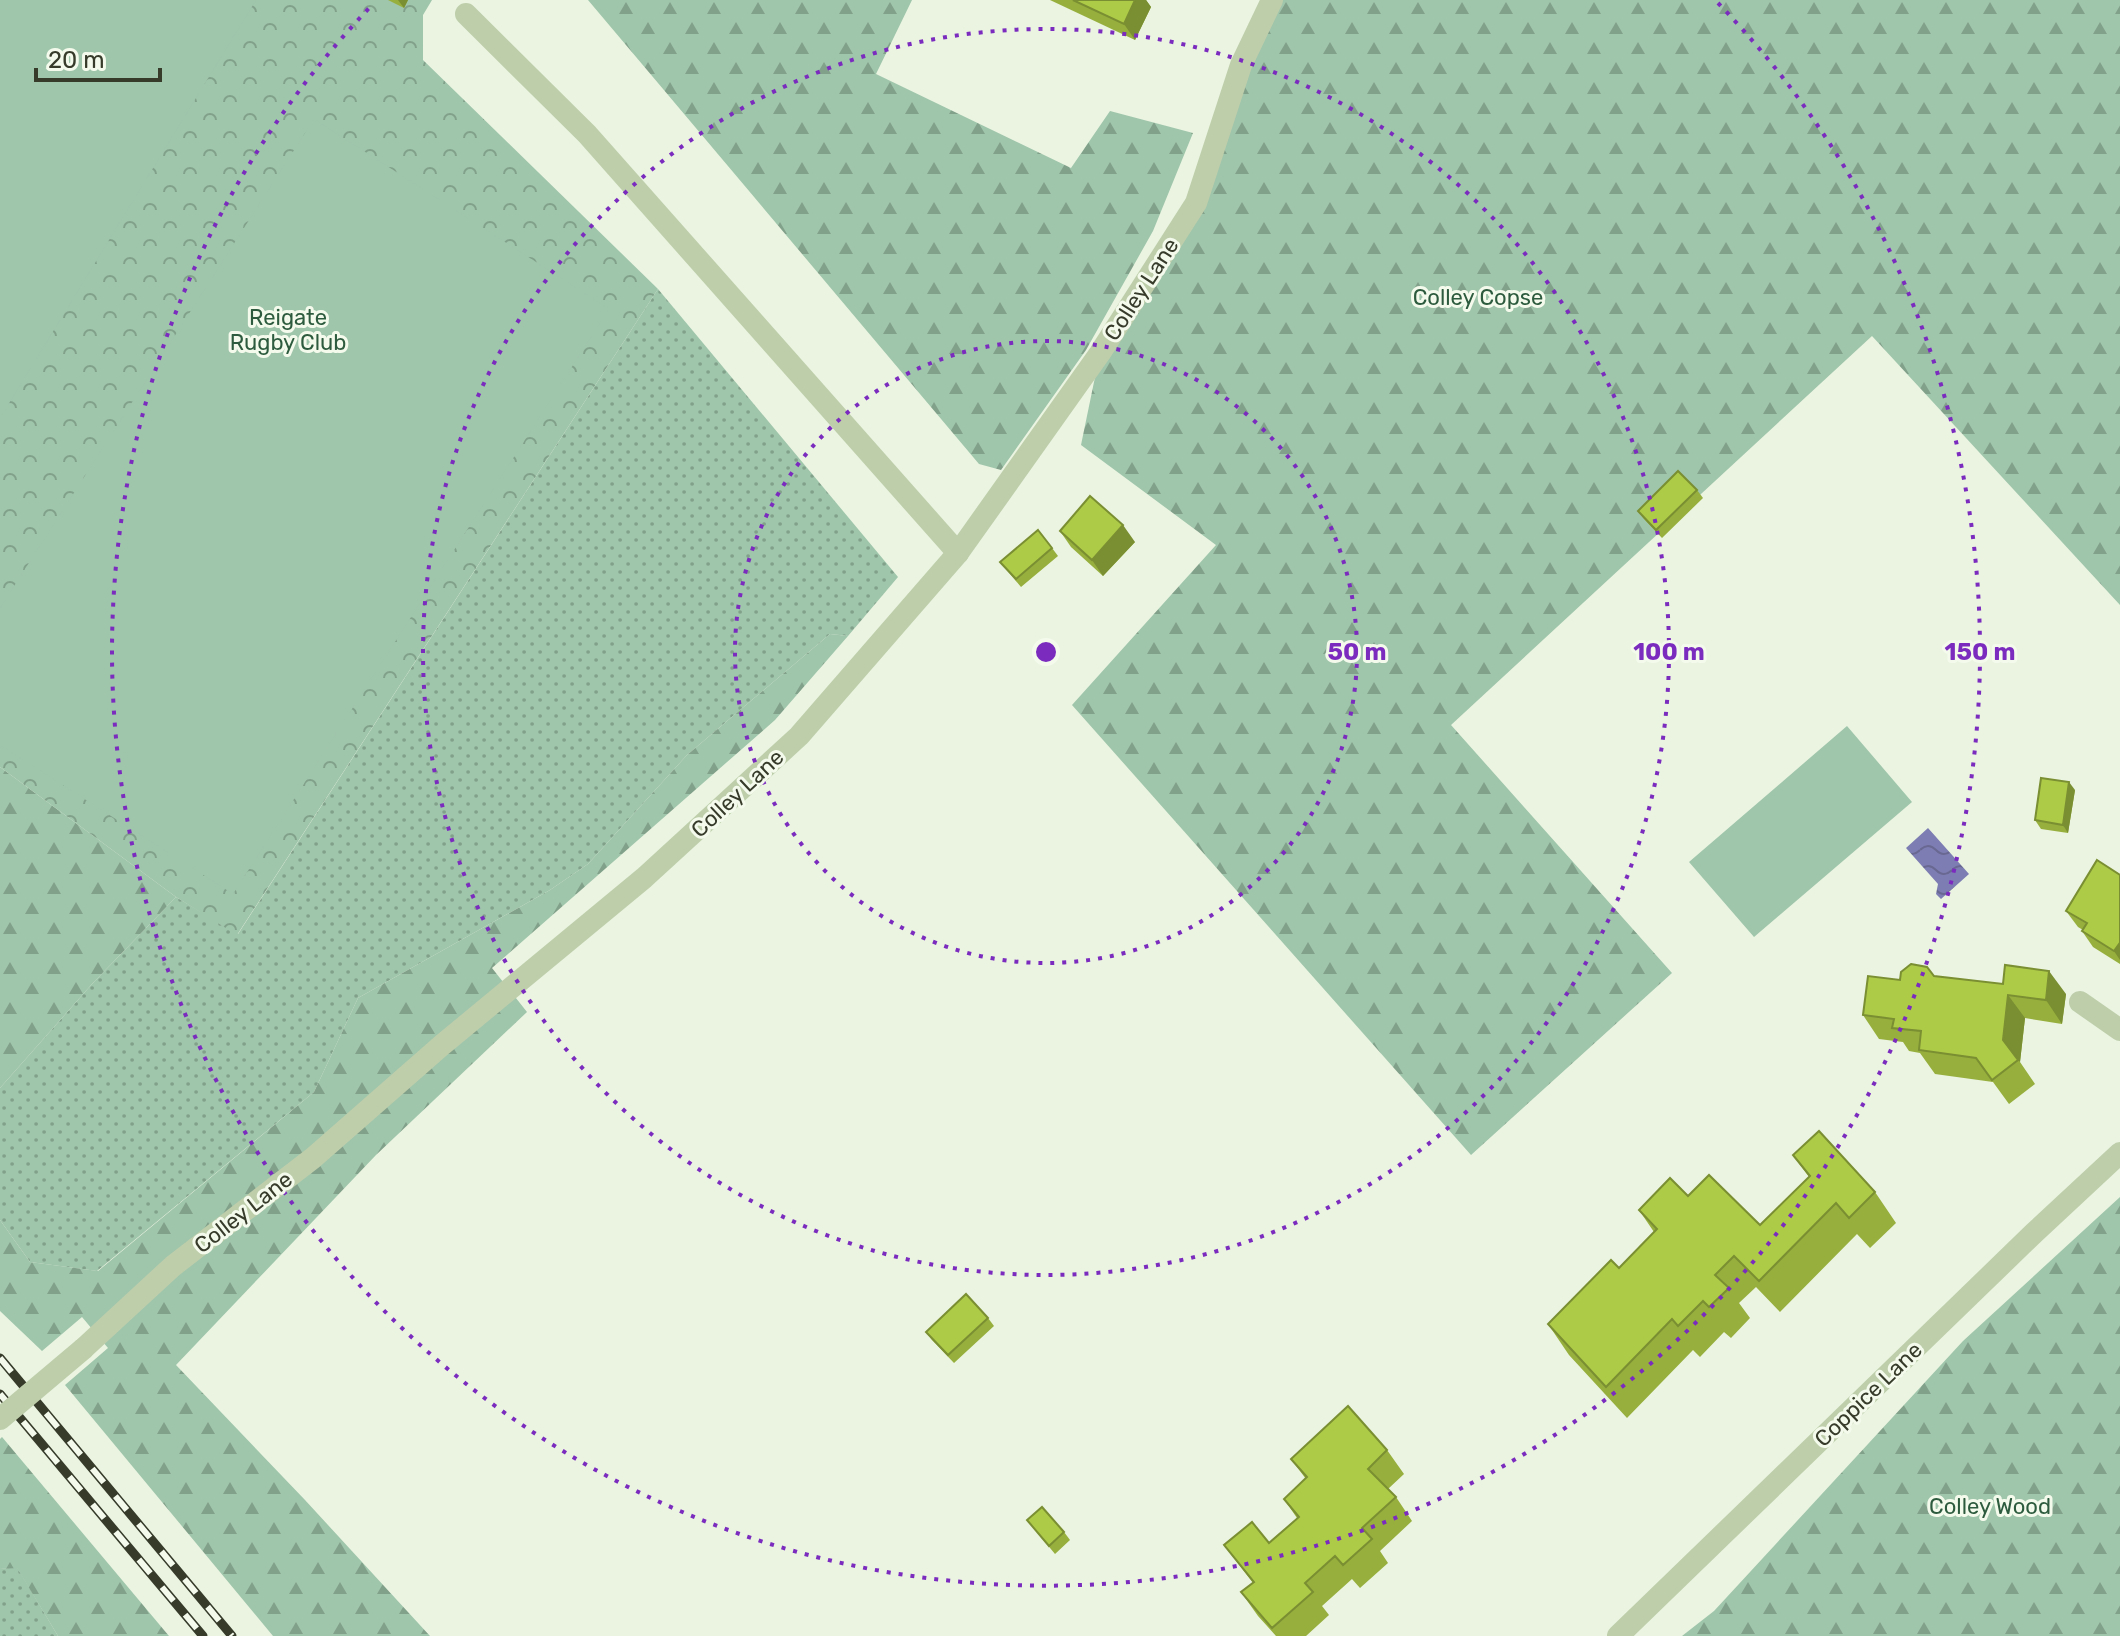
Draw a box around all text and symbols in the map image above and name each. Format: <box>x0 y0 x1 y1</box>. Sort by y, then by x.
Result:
scale bar <box>36 32 160 82</box>
text: 20 m <box>48 46 105 74</box>
street label: Colley Lane <box>1098 233 1185 346</box>
park label: Colley Copse <box>1413 284 1543 311</box>
park label: Reigate Rugby Club <box>230 304 346 356</box>
centre of rings <box>1032 638 1060 666</box>
text: 50 m <box>1328 638 1386 666</box>
text: 100 m <box>1633 638 1705 666</box>
text: 150 m <box>1945 638 2015 666</box>
street label: Colley Lane <box>685 744 789 843</box>
street label: Colley Lane <box>189 1166 298 1259</box>
street label: Coppice Lane <box>1809 1336 1928 1452</box>
park label: Colley Wood <box>1929 1493 2051 1520</box>

